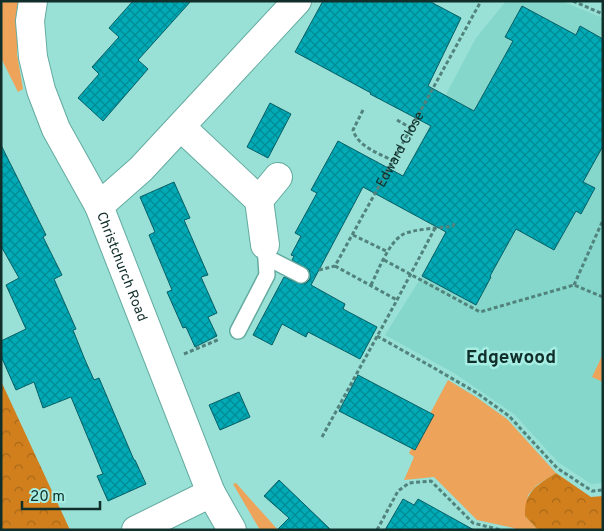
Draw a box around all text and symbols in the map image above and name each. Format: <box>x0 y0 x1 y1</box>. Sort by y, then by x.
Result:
street label: Edward Close <box>373 109 428 191</box>
street label: Christchurch Road <box>92 210 150 324</box>
district label: Edgewood <box>466 346 556 370</box>
scale bar <box>22 478 100 510</box>
text: 20 m <box>30 488 65 507</box>

